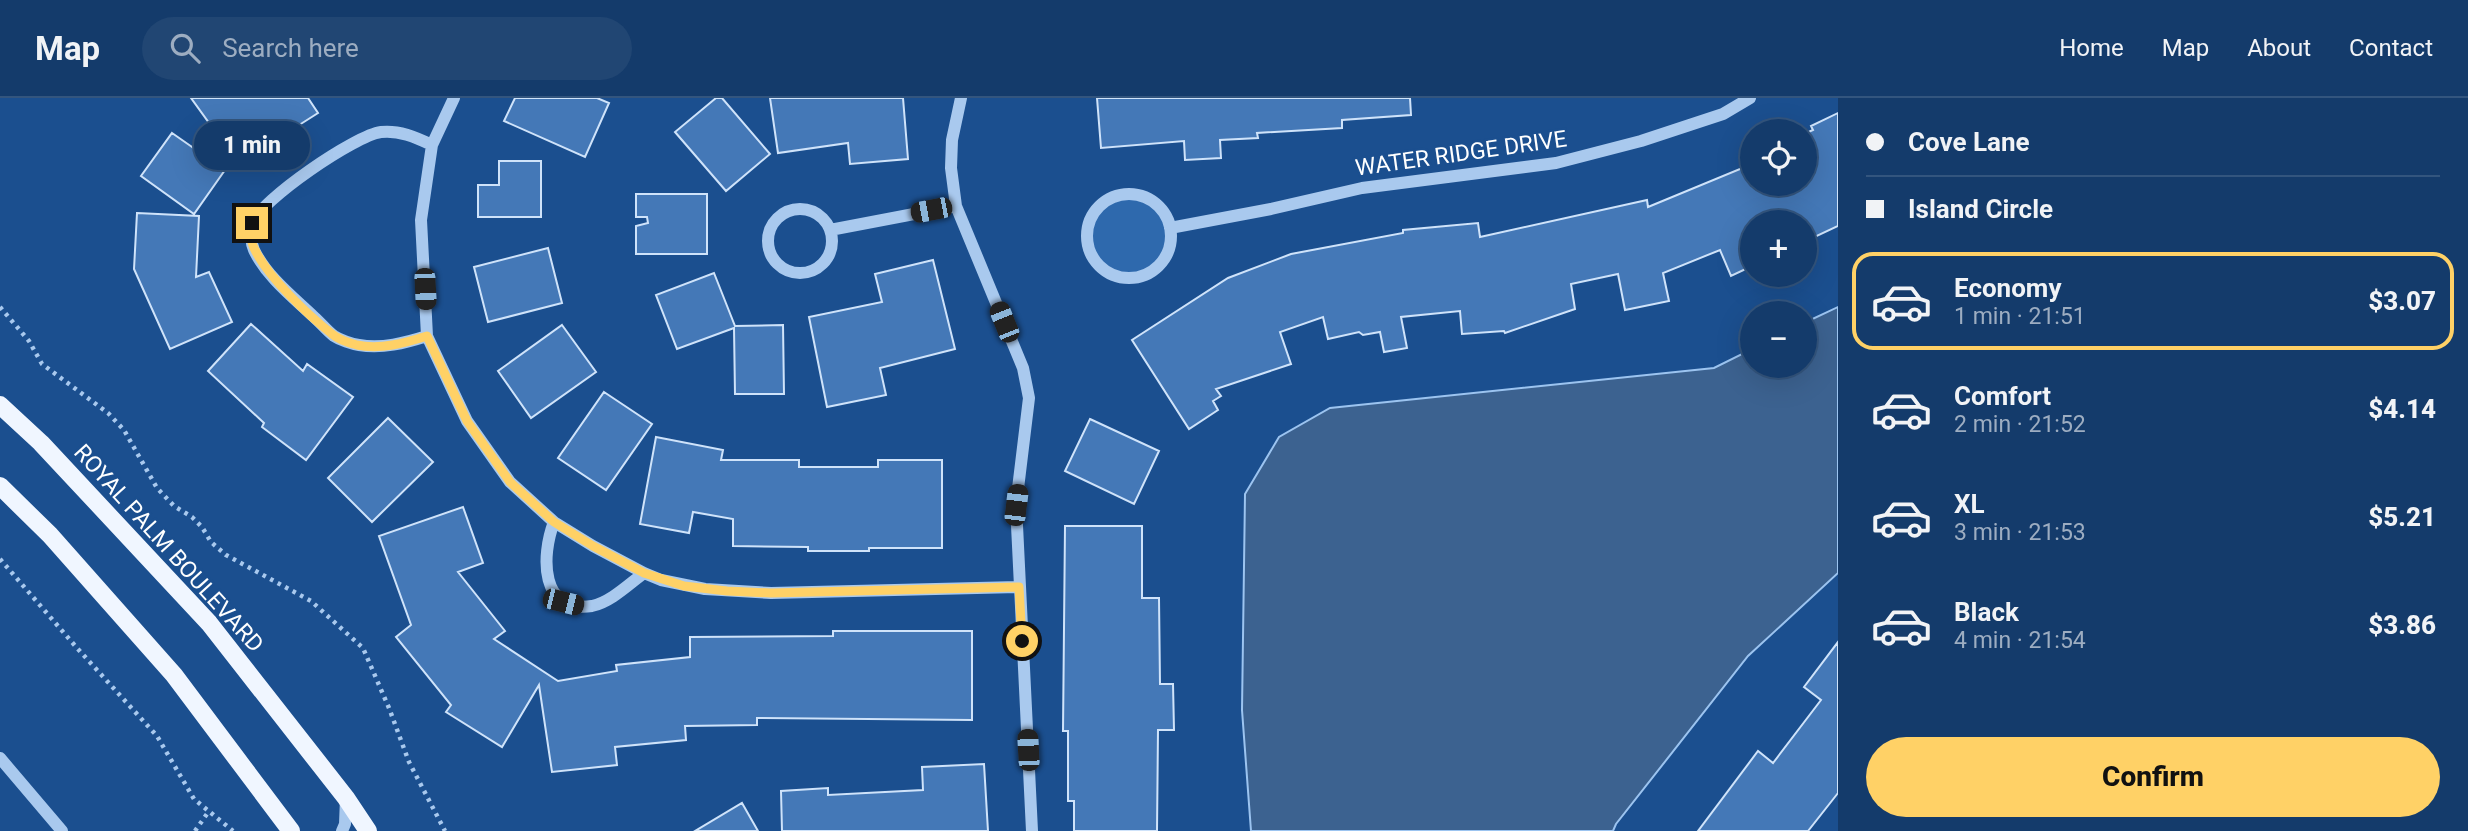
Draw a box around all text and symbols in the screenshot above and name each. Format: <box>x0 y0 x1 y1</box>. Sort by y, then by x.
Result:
search box <box>142 17 632 80</box>
text: Map <box>35 29 100 68</box>
icon: search <box>166 29 204 67</box>
text: Search here <box>222 33 359 63</box>
text: Home <box>2059 34 2124 62</box>
text: Map <box>2162 34 2209 62</box>
text: About <box>2247 34 2311 62</box>
text: Contact <box>2349 34 2433 62</box>
map controls <box>1740 119 1817 378</box>
button: locate <box>1740 119 1817 196</box>
callout: 1 min <box>194 122 310 170</box>
street label: WATER RIDGE DRIVE <box>1354 125 1569 182</box>
text: Cove Lane <box>1908 127 2030 157</box>
text: 1 min <box>223 132 281 159</box>
text: Island Circle <box>1908 194 2053 224</box>
car <box>909 196 954 224</box>
route end <box>236 207 268 239</box>
button: + <box>1740 210 1817 287</box>
car <box>414 267 437 311</box>
icon: car <box>1870 270 1933 333</box>
text: Economy <box>1954 273 2061 303</box>
text: $3.07 <box>2368 286 2436 316</box>
car <box>987 299 1022 345</box>
button: − <box>1740 301 1817 378</box>
text: 1 min · 21:51 <box>1954 303 2086 330</box>
icon: car <box>1870 378 1933 441</box>
text: Comfort <box>1954 381 2051 411</box>
text: $4.14 <box>2368 394 2436 424</box>
text: 2 min · 21:52 <box>1954 411 2086 438</box>
street label: ROYAL PALM BOULEVARD <box>68 439 269 658</box>
car <box>1004 483 1029 527</box>
icon: car <box>1870 486 1933 549</box>
text: XL <box>1954 489 1985 519</box>
text: $5.21 <box>2368 502 2436 532</box>
text: 3 min · 21:53 <box>1954 519 2086 546</box>
car <box>541 587 586 617</box>
icon: car <box>1870 594 1933 657</box>
text: Black <box>1954 597 2019 627</box>
text: $3.86 <box>2368 610 2436 640</box>
route start <box>1006 625 1038 657</box>
text: 4 min · 21:54 <box>1954 627 2086 654</box>
car <box>1017 728 1040 772</box>
button: Confirm <box>1866 737 2440 817</box>

